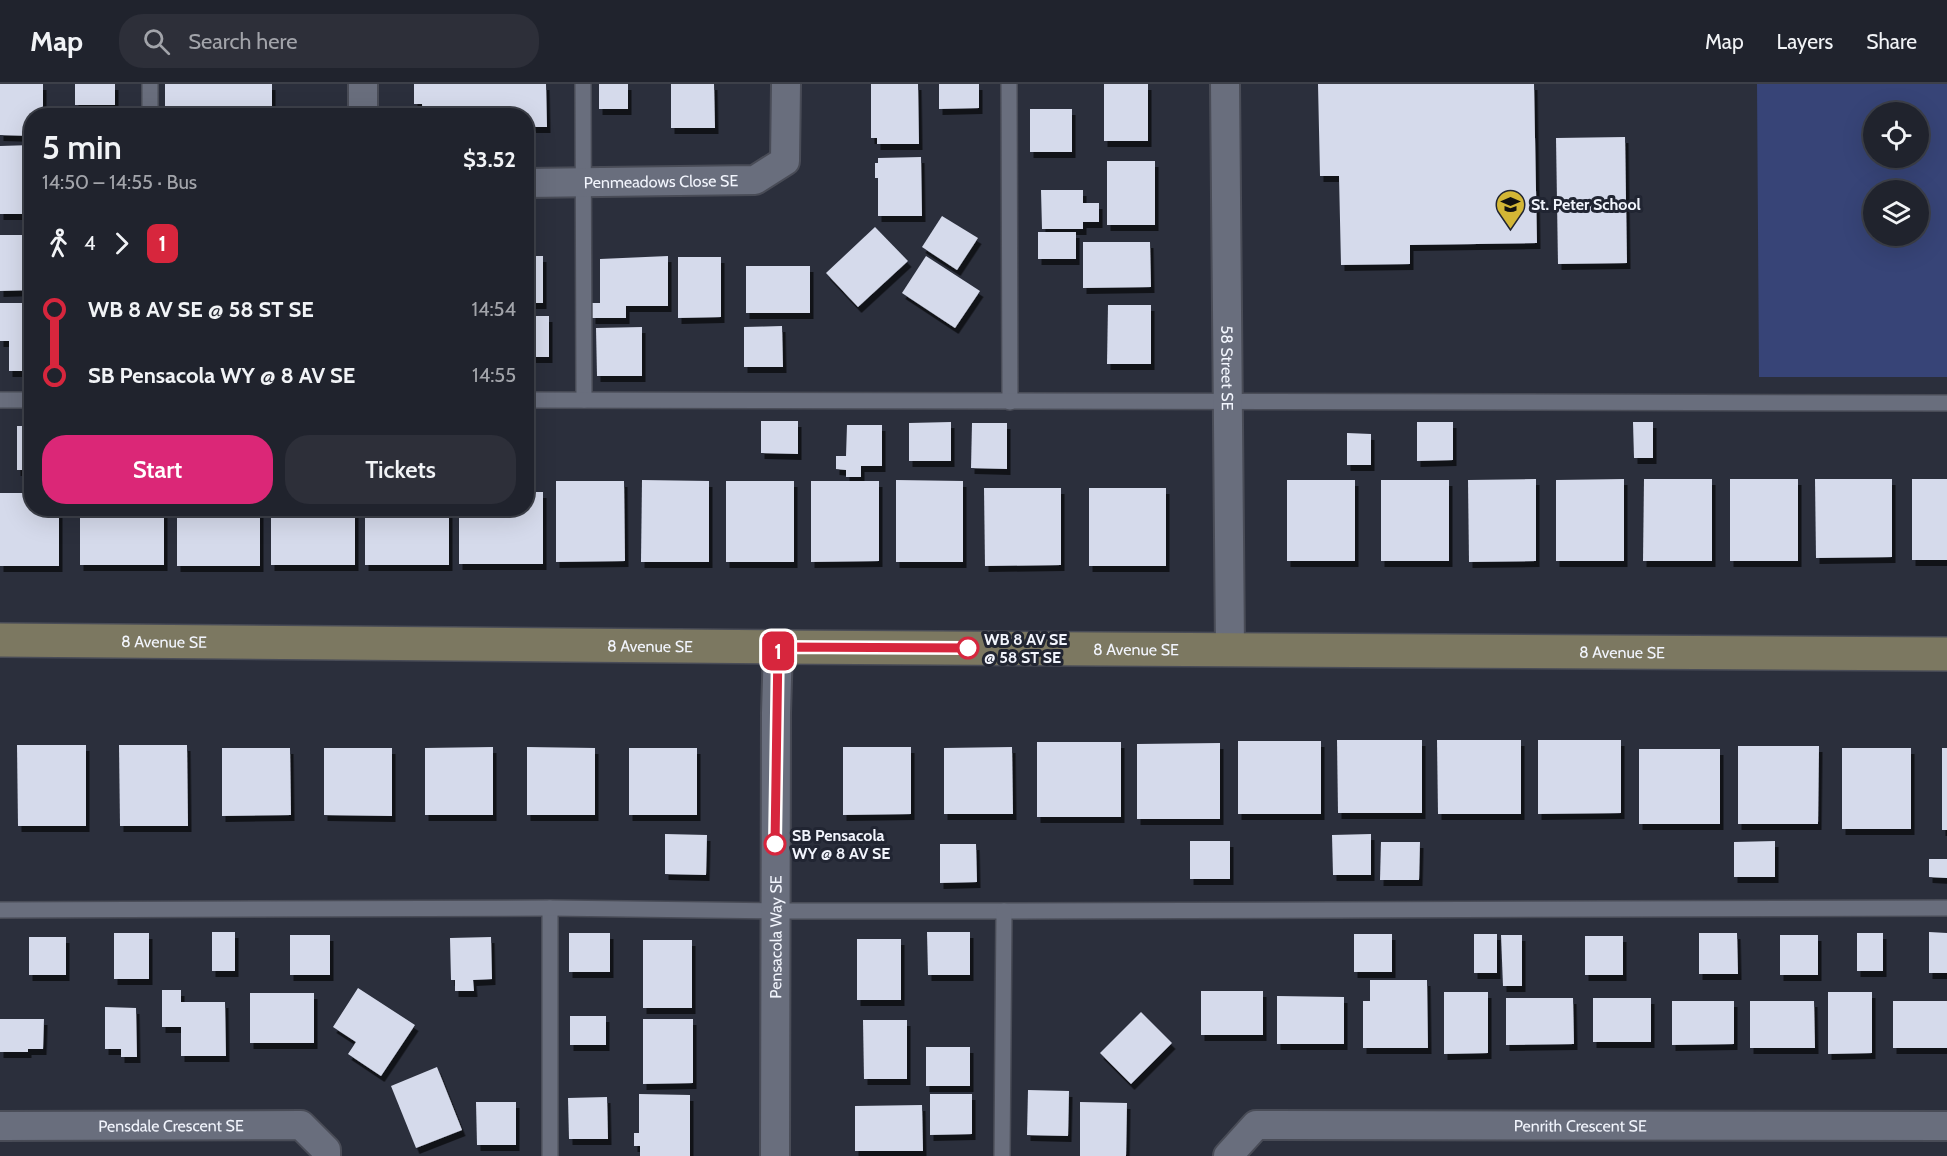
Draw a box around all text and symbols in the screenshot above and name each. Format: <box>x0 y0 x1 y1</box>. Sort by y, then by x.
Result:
search box <box>119 14 539 68</box>
text: Map <box>30 24 83 58</box>
icon: search <box>140 25 173 58</box>
text: Search here <box>188 28 297 55</box>
text: Map <box>1705 29 1744 54</box>
text: Layers <box>1777 29 1833 54</box>
text: Share <box>1866 29 1917 54</box>
map controls <box>1863 102 1929 246</box>
button: locate <box>1863 102 1929 168</box>
text: 5 min <box>42 127 122 167</box>
text: $3.52 <box>463 146 516 173</box>
text: 14:50 – 14:55 · Bus <box>42 170 197 194</box>
street label: Penmeadows Close SE <box>584 171 739 192</box>
button: layers <box>1863 180 1929 246</box>
school or university icon: St. Peter School <box>1494 188 1526 230</box>
place label: St. Peter School <box>1531 195 1641 214</box>
icon: walk <box>42 227 75 260</box>
icon: forward <box>105 227 138 260</box>
text: 4 <box>84 231 96 255</box>
text: 1 <box>159 231 166 256</box>
text: WB 8 AV SE @ 58 ST SE <box>88 296 314 323</box>
text: 14:54 <box>471 297 516 321</box>
street label: 58 Street SE <box>1218 325 1237 411</box>
text: SB Pensacola WY @ 8 AV SE <box>88 362 355 389</box>
text: 14:55 <box>472 363 516 387</box>
button: Start <box>42 435 273 504</box>
button: Tickets <box>285 435 516 504</box>
place label: WB 8 AV SE @ 58 ST SE <box>984 630 1067 667</box>
street label: 8 Avenue SE <box>121 632 207 651</box>
line badge: 1 <box>758 632 798 670</box>
street label: 8 Avenue SE <box>607 636 693 656</box>
marker: WB 8 AV SE @ 58 ST SE <box>957 637 979 659</box>
text: 1 <box>774 639 782 664</box>
street label: 8 Avenue SE <box>1093 639 1179 659</box>
street label: 8 Avenue SE <box>1579 642 1665 662</box>
place label: SB Pensacola WY @ 8 AV SE <box>792 826 890 863</box>
marker: SB Pensacola WY @ 8 AV SE <box>764 833 786 855</box>
street label: Pensacola Way SE <box>766 875 785 999</box>
street label: Pensdale Crescent SE <box>98 1116 244 1135</box>
street label: Penrith Crescent SE <box>1514 1116 1647 1135</box>

